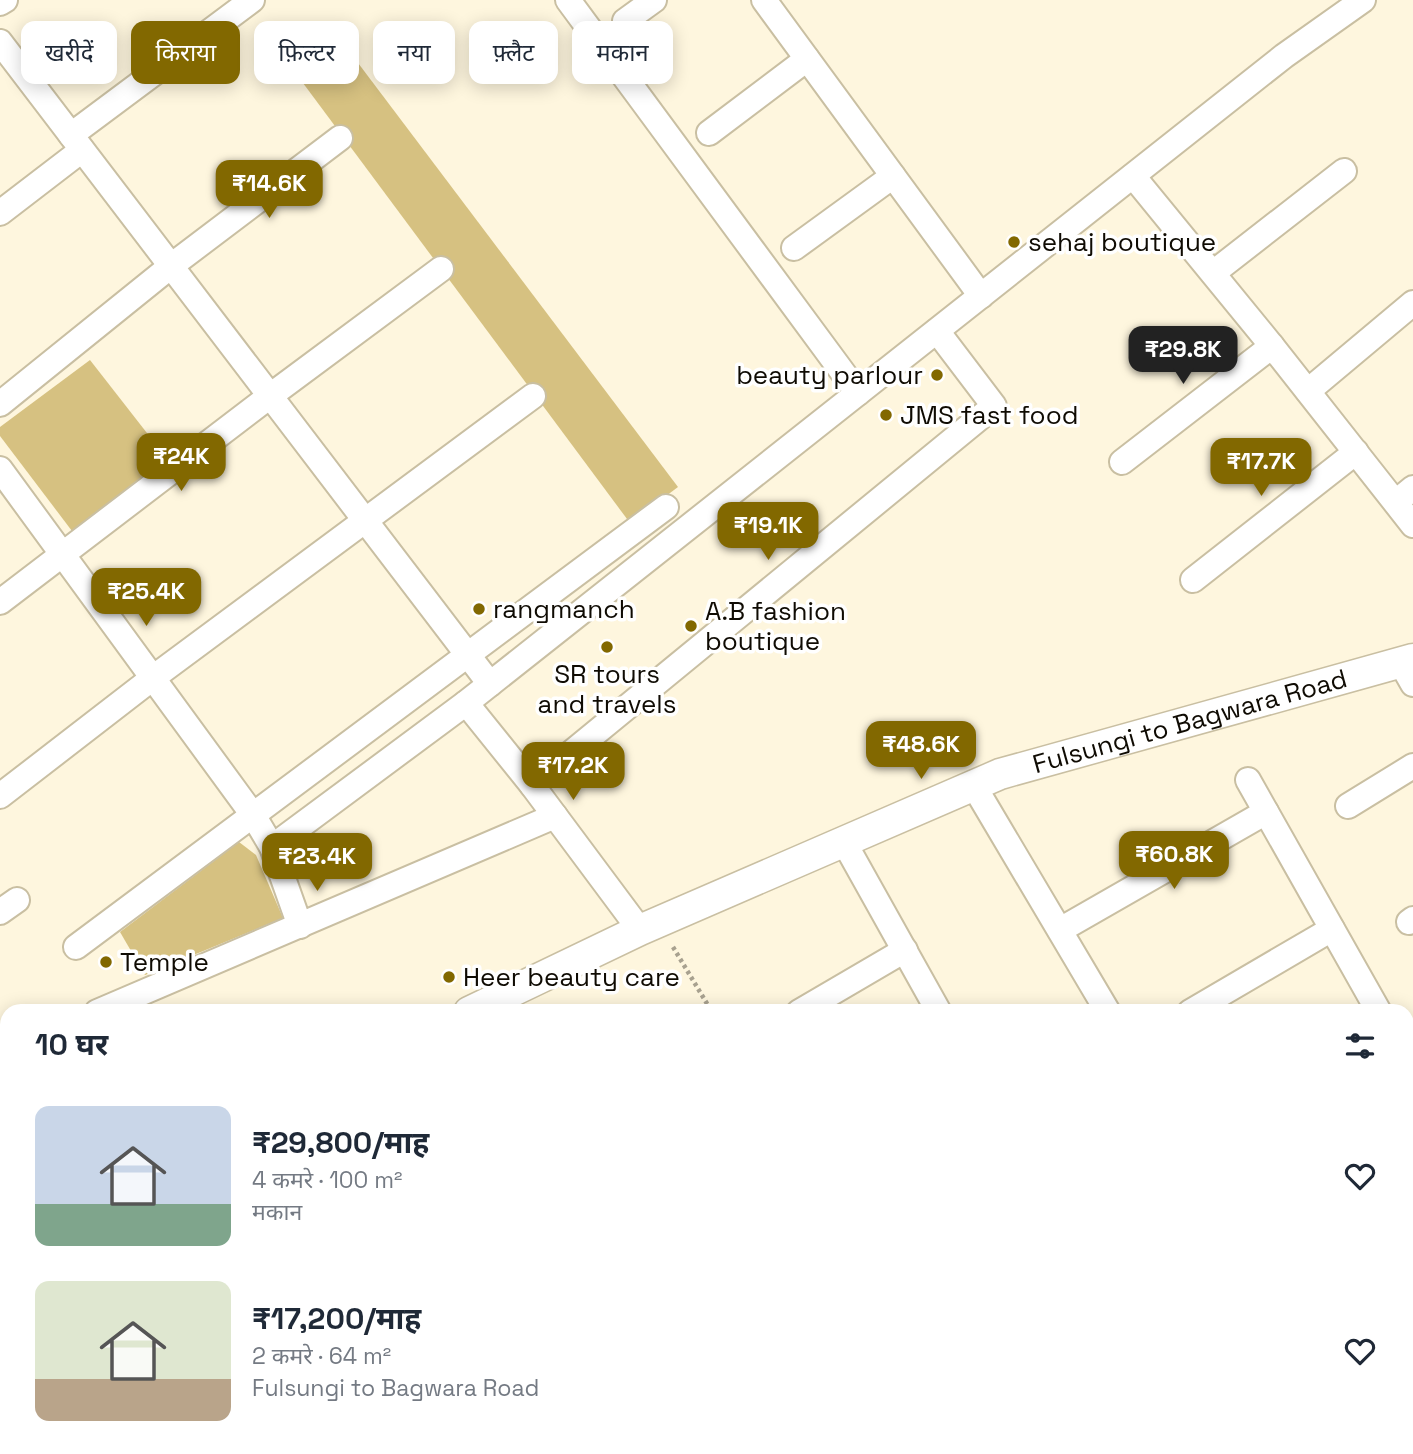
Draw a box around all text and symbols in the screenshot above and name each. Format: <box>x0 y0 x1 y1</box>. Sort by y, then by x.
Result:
chip: खरीदें <box>21 21 117 84</box>
chip: किराया <box>131 21 240 84</box>
chip: फ़िल्टर <box>254 21 359 84</box>
chip: नया <box>373 21 455 84</box>
chip: फ़्लैट <box>469 21 558 84</box>
chip: मकान <box>572 21 673 84</box>
pin: ₹14.6K <box>212 160 326 220</box>
text: ₹14.6K <box>232 168 306 198</box>
place label: sehaj boutique <box>1028 225 1216 259</box>
marker: sehaj boutique <box>1006 234 1022 250</box>
pin: ₹29.8K <box>1126 326 1240 386</box>
text: ₹29.8K <box>1145 334 1221 364</box>
place label: beauty parlour <box>736 358 923 392</box>
marker: beauty parlour <box>929 367 945 383</box>
place label: JMS fast food <box>900 398 1078 432</box>
marker: JMS fast food <box>878 407 894 423</box>
pin: ₹24K <box>140 434 222 493</box>
pin: ₹17.7K <box>1204 438 1318 498</box>
text: ₹24K <box>153 441 209 471</box>
text: ₹17.7K <box>1226 446 1296 476</box>
pin: ₹19.1K <box>711 503 825 562</box>
text: ₹19.1K <box>733 510 803 540</box>
pin: ₹25.4K <box>89 568 203 628</box>
text: ₹25.4K <box>107 576 185 606</box>
place label: rangmanch <box>493 592 635 626</box>
place label: A.B fashion boutique <box>705 594 846 658</box>
marker: rangmanch <box>471 601 487 617</box>
marker: A.B fashion boutique <box>683 618 699 634</box>
marker: SR tours and travels <box>599 639 615 655</box>
place label: SR tours and travels <box>538 657 676 721</box>
street label: Fulsungi to Bagwara Road <box>1029 661 1351 781</box>
pin: ₹48.6K <box>864 722 978 781</box>
text: ₹48.6K <box>882 729 960 759</box>
pin: ₹17.2K <box>516 742 630 802</box>
text: ₹17.2K <box>538 750 608 780</box>
pin: ₹60.8K <box>1117 832 1231 891</box>
pin: ₹23.4K <box>260 834 374 893</box>
text: ₹60.8K <box>1135 839 1213 869</box>
text: ₹23.4K <box>278 841 356 871</box>
place label: Temple <box>120 945 209 979</box>
marker: Temple <box>98 954 114 970</box>
place label: Heer beauty care <box>463 960 680 994</box>
marker: Heer beauty care <box>441 969 457 985</box>
text: 10 घर <box>35 1025 108 1064</box>
icon: filters <box>1341 1027 1379 1065</box>
text: ₹29,800/माह <box>252 1123 429 1162</box>
icon: home <box>91 1134 175 1218</box>
icon: heart <box>1341 1157 1379 1195</box>
text: 4 कमरे · 100 m² <box>252 1165 402 1195</box>
text: मकान <box>252 1197 302 1227</box>
text: ₹17,200/माह <box>252 1299 421 1338</box>
icon: home <box>91 1309 175 1393</box>
icon: heart <box>1341 1332 1379 1370</box>
text: 2 कमरे · 64 m² <box>252 1341 391 1371</box>
text: Fulsungi to Bagwara Road <box>252 1373 539 1403</box>

